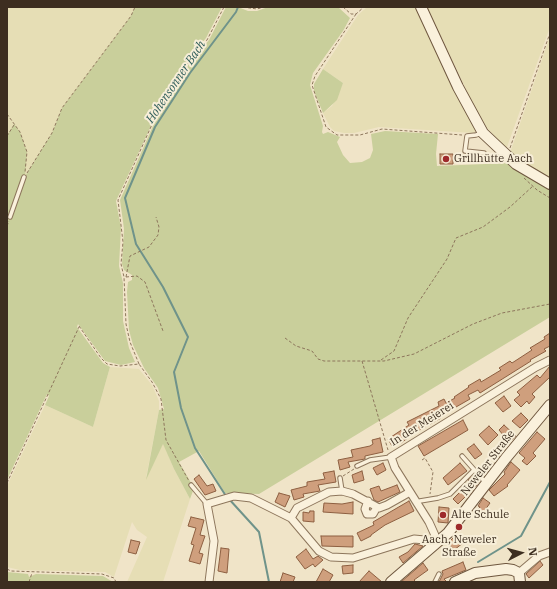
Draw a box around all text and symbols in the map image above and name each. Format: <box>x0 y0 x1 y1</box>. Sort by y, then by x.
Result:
water label: Hohensonner Bach <box>143 38 209 126</box>
place label: Grillhütte Aach <box>454 152 533 166</box>
marker: Grillhütte Aach <box>441 154 451 164</box>
street label: In der Meierei <box>388 399 456 449</box>
street label: Neweler Straße <box>458 428 518 498</box>
place label: Alte Schule <box>451 508 509 522</box>
marker: Alte Schule <box>438 510 448 520</box>
marker: Aach, Neweler Straße <box>454 522 464 532</box>
place label: Aach, Neweler Straße <box>422 533 496 559</box>
north arrow <box>501 533 541 573</box>
text: N <box>526 547 540 557</box>

